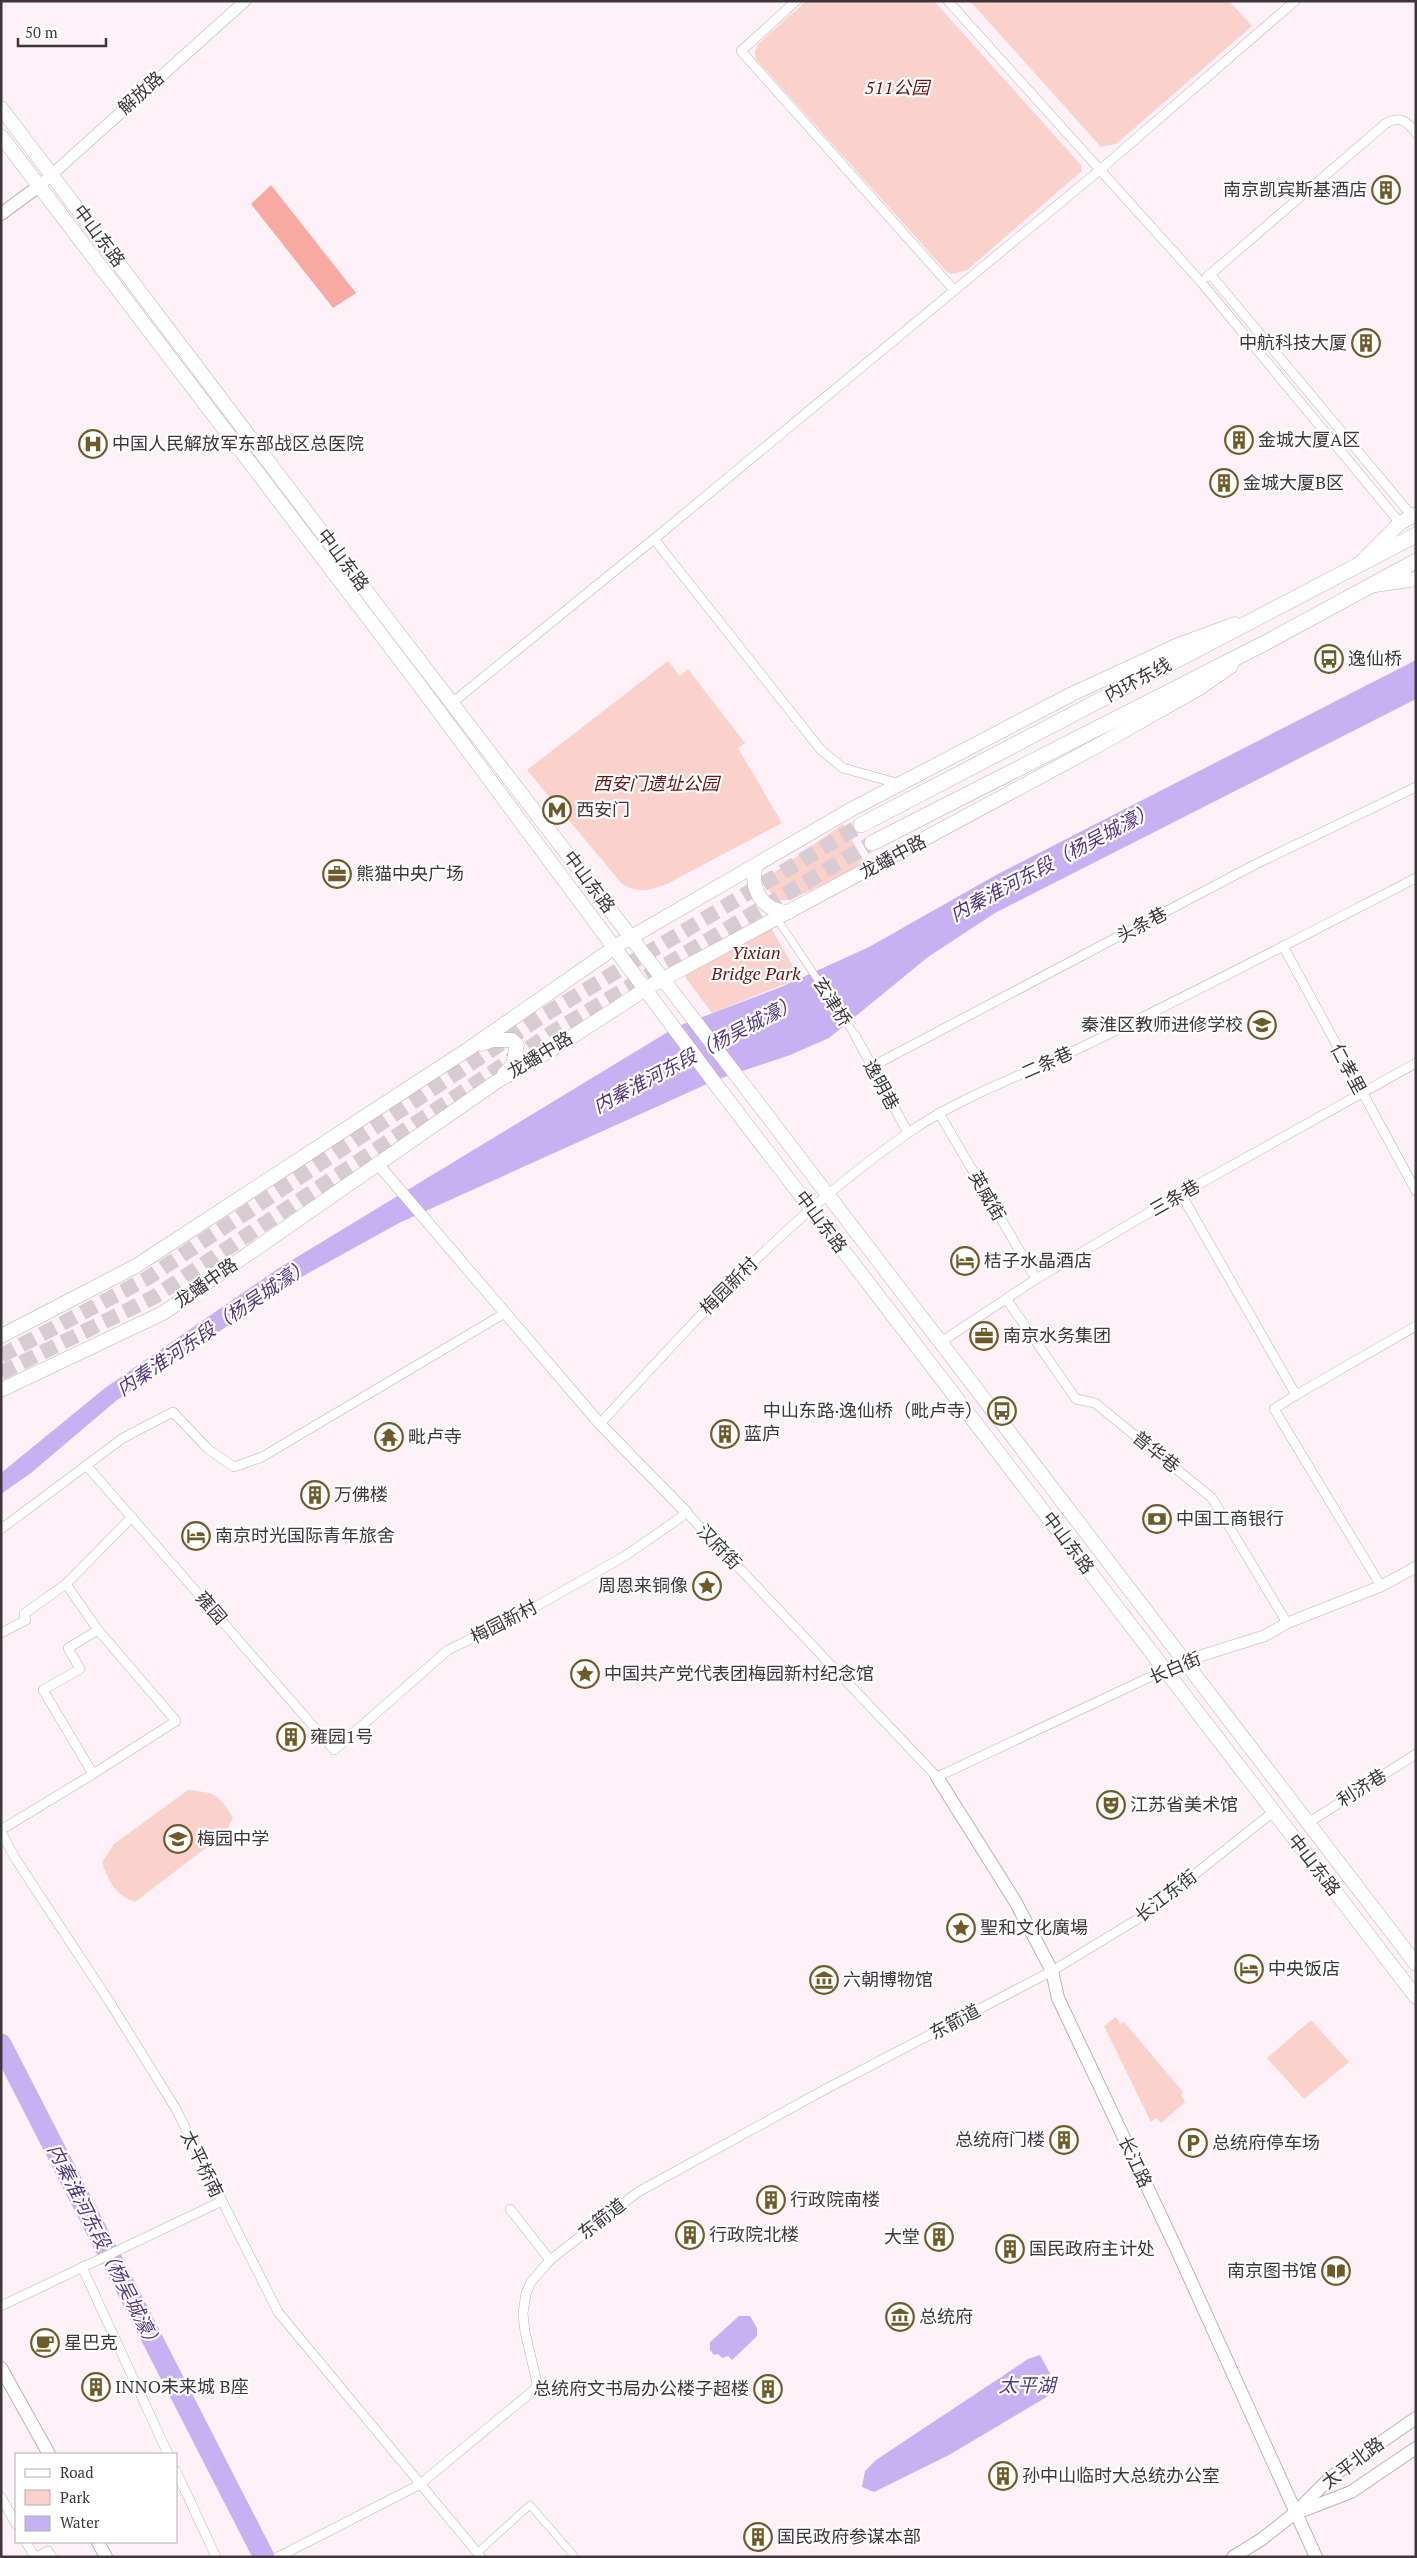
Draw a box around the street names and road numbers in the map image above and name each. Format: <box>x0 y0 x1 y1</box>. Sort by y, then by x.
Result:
street label: 解放路 <box>112 65 168 119</box>
street label: 中山东路 <box>69 199 131 271</box>
street label: 中山东路 <box>313 523 375 595</box>
street label: 内环东线 <box>1100 652 1175 707</box>
street label: 龙蟠中路 <box>855 829 930 884</box>
street label: 中山东路 <box>559 845 621 917</box>
street label: 头条巷 <box>1112 901 1171 947</box>
street label: 玄津桥 <box>808 972 858 1031</box>
street label: 龙蟠中路 <box>502 1025 577 1083</box>
street label: 仁孝里 <box>1326 1039 1372 1098</box>
street label: 二条巷 <box>1017 1040 1076 1084</box>
street label: 逸明巷 <box>858 1055 905 1114</box>
street label: 英威街 <box>964 1166 1012 1225</box>
street label: 三条巷 <box>1145 1173 1204 1221</box>
street label: 中山东路 <box>791 1185 853 1257</box>
street label: 梅园新村 <box>694 1251 762 1319</box>
street label: 龙蟠中路 <box>169 1252 242 1313</box>
street label: 普华巷 <box>1128 1425 1185 1478</box>
street label: 中山东路 <box>1038 1506 1100 1578</box>
street label: 汉府街 <box>692 1519 747 1574</box>
street label: 雍园 <box>191 1586 233 1629</box>
street label: 梅园新村 <box>466 1594 541 1648</box>
street label: 长白街 <box>1145 1645 1204 1689</box>
street label: 利济巷 <box>1332 1763 1391 1812</box>
street label: 中山东路 <box>1283 1829 1346 1900</box>
street label: 长江东街 <box>1130 1864 1201 1927</box>
street label: 东箭道 <box>925 1998 984 2044</box>
street label: 太平桥南 <box>176 2126 229 2201</box>
street label: 长江路 <box>1114 2132 1158 2191</box>
street label: 东箭道 <box>573 2192 630 2244</box>
street label: 太平北路 <box>1316 2431 1388 2493</box>

